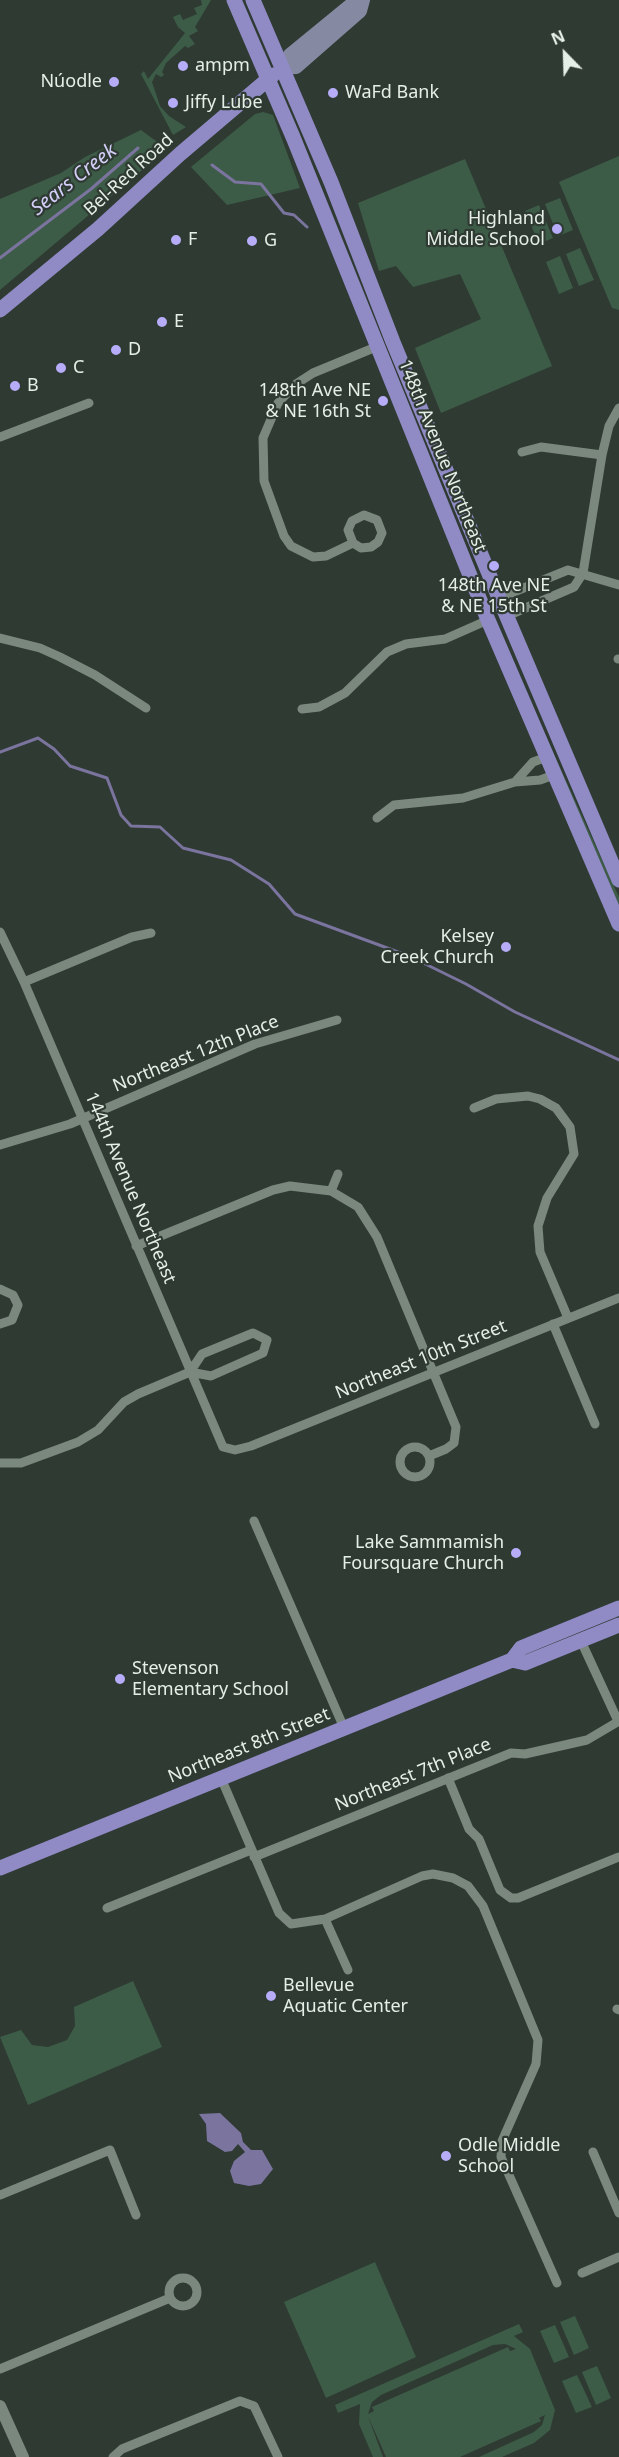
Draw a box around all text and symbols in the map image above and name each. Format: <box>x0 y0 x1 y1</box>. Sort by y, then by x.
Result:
north arrow <box>535 24 595 84</box>
text: N <box>548 25 568 50</box>
place label: ampm <box>195 55 250 77</box>
marker: ampm <box>176 59 190 73</box>
place label: Núodle <box>40 71 102 93</box>
marker: Núodle <box>107 75 121 89</box>
place label: WaFd Bank <box>345 82 439 104</box>
marker: WaFd Bank <box>326 86 340 100</box>
place label: Jiffy Lube <box>185 92 263 114</box>
marker: Jiffy Lube <box>166 96 180 110</box>
street label: Bel-Red Road <box>80 129 178 221</box>
water label: Sears Creek <box>26 139 122 221</box>
place label: Highland Middle School <box>426 208 545 250</box>
marker: Highland Middle School <box>550 222 564 236</box>
place label: F <box>188 229 197 251</box>
place label: G <box>264 230 277 252</box>
marker: F <box>169 233 183 247</box>
marker: G <box>245 234 259 248</box>
place label: E <box>174 311 184 333</box>
marker: E <box>155 315 169 329</box>
place label: D <box>128 339 141 361</box>
marker: D <box>109 343 123 357</box>
street label: 148th Avenue Northeast <box>393 356 491 556</box>
place label: C <box>73 357 84 379</box>
marker: C <box>54 361 68 375</box>
place label: B <box>27 375 39 397</box>
marker: B <box>8 379 22 393</box>
place label: 148th Ave NE & NE 16th St <box>259 380 371 422</box>
marker: 148th Ave NE & NE 16th St <box>376 394 390 408</box>
marker: 148th Ave NE & NE 15th St <box>487 559 501 573</box>
place label: 148th Ave NE & NE 15th St <box>438 575 550 618</box>
place label: Kelsey Creek Church <box>380 926 494 968</box>
marker: Kelsey Creek Church <box>499 940 513 954</box>
street label: Northeast 12th Place <box>110 1011 282 1097</box>
street label: 144th Avenue Northeast <box>80 1089 180 1287</box>
street label: Northeast 10th Street <box>332 1316 510 1404</box>
place label: Lake Sammamish Foursquare Church <box>342 1532 504 1574</box>
marker: Lake Sammamish Foursquare Church <box>509 1546 523 1560</box>
place label: Stevenson Elementary School <box>132 1658 289 1700</box>
marker: Stevenson Elementary School <box>113 1672 127 1686</box>
street label: Northeast 8th Street <box>165 1704 333 1788</box>
street label: Northeast 7th Place <box>332 1734 494 1816</box>
place label: Bellevue Aquatic Center <box>283 1975 408 2018</box>
marker: Bellevue Aquatic Center <box>264 1989 278 2003</box>
place label: Odle Middle School <box>458 2135 561 2178</box>
marker: Odle Middle School <box>439 2149 453 2163</box>

